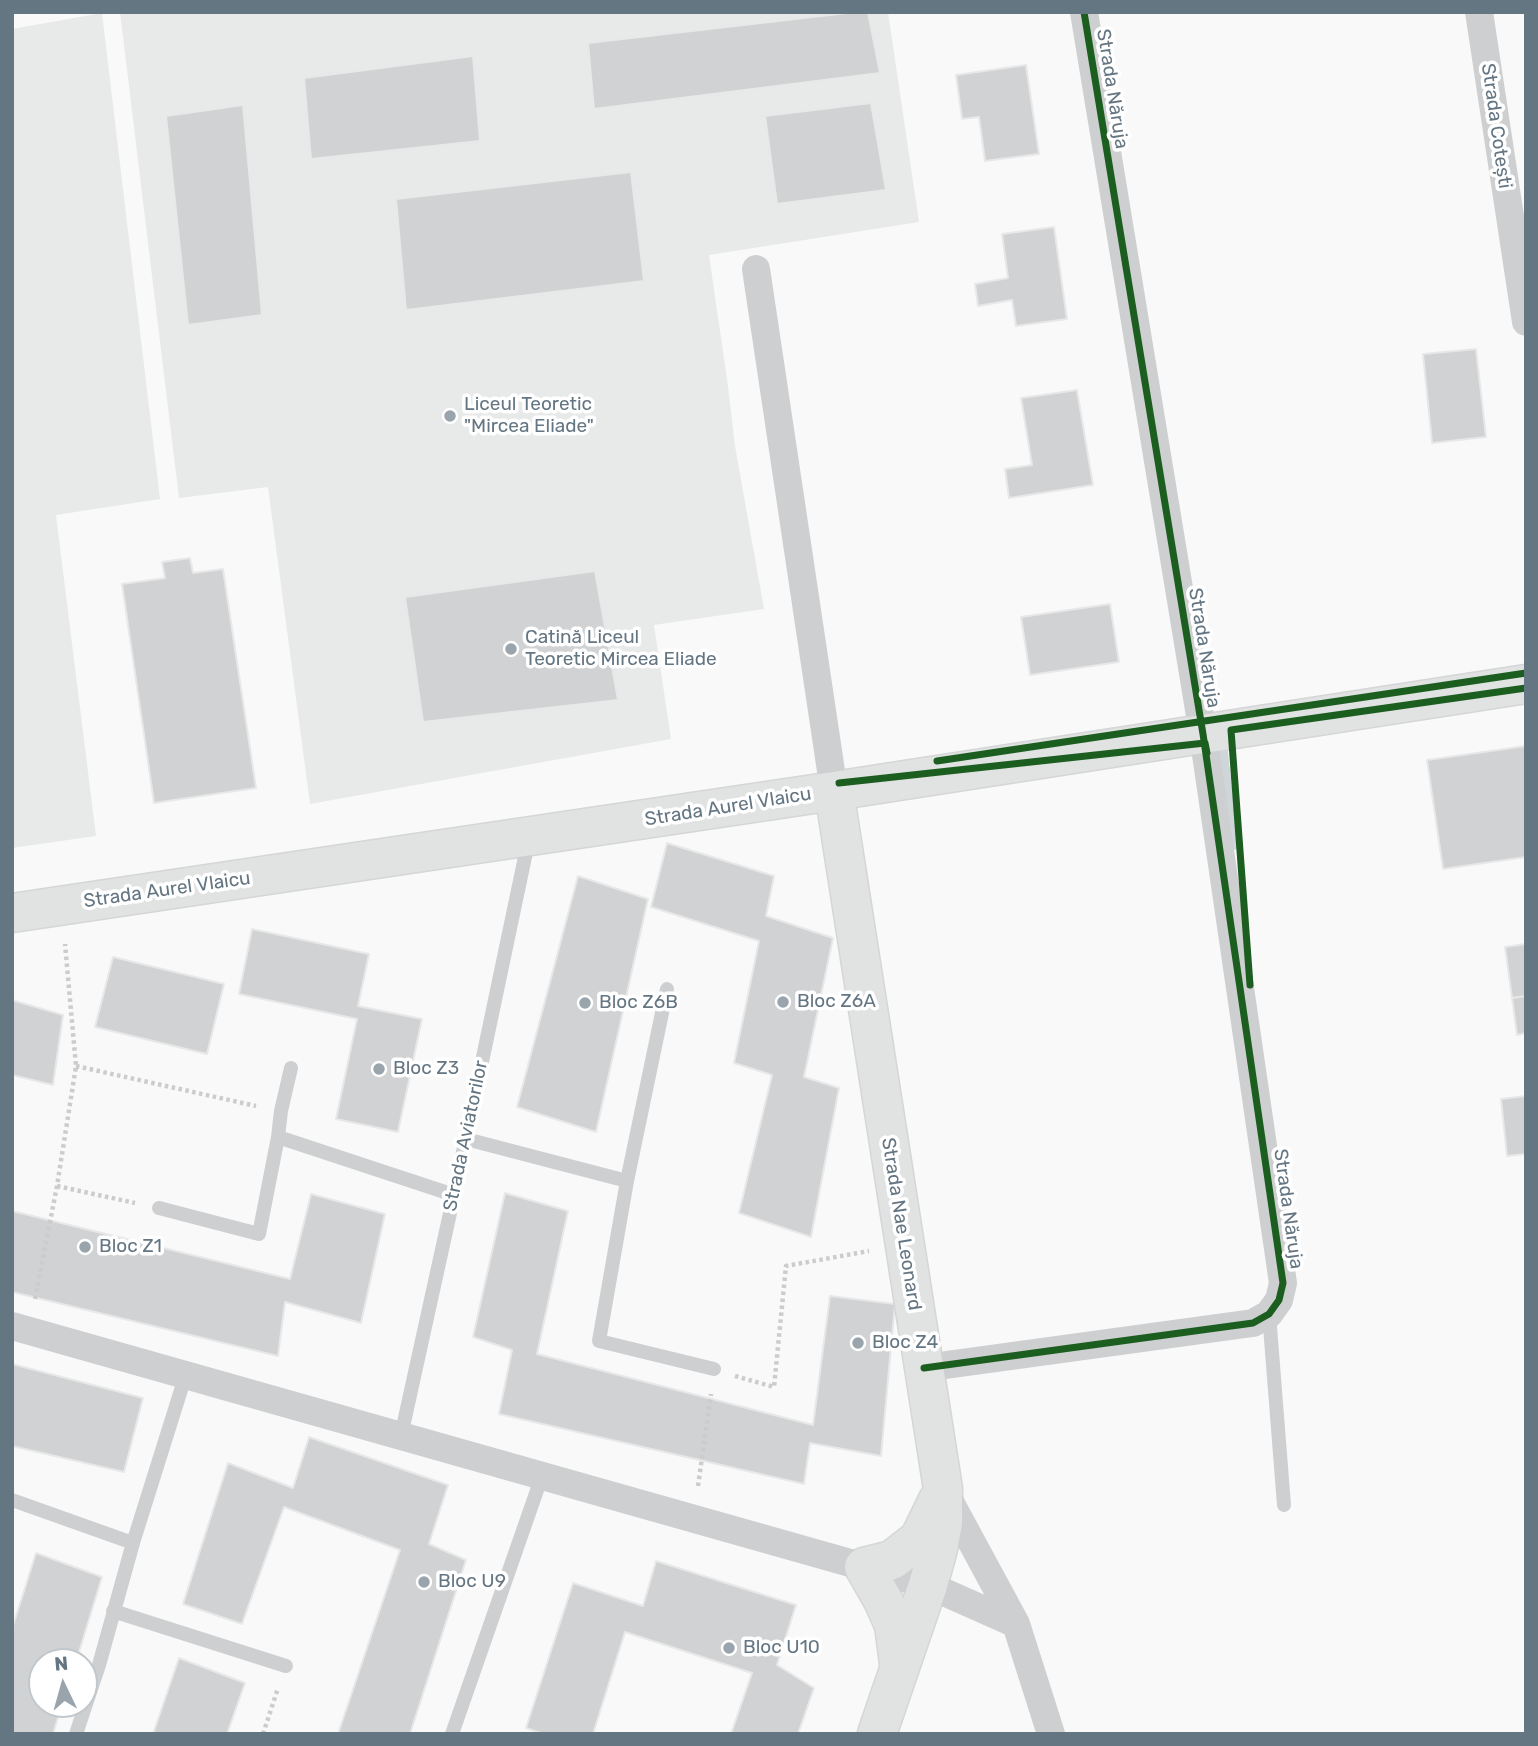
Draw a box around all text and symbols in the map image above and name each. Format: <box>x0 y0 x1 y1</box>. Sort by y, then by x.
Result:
street label: Strada Năruja <box>1091 27 1133 151</box>
street label: Strada Cotești <box>1476 62 1516 190</box>
place label: Liceul Teoretic "Mircea Eliade" <box>464 394 594 438</box>
marker: Liceul Teoretic "Mircea Eliade" <box>442 408 458 424</box>
street label: Strada Năruja <box>1183 586 1225 710</box>
place label: Catină Liceul Teoretic Mircea Eliade <box>525 627 717 671</box>
marker: Catină Liceul Teoretic Mircea Eliade <box>503 641 519 657</box>
street label: Strada Aurel Vlaicu <box>643 783 813 831</box>
street label: Strada Aurel Vlaicu <box>82 867 252 913</box>
place label: Bloc Z6A <box>797 991 876 1013</box>
place label: Bloc Z6B <box>599 992 678 1014</box>
marker: Bloc Z6A <box>775 994 791 1010</box>
marker: Bloc Z6B <box>577 995 593 1011</box>
place label: Bloc Z3 <box>393 1058 459 1080</box>
street label: Strada Aviatorilor <box>439 1058 493 1214</box>
marker: Bloc Z3 <box>371 1061 387 1077</box>
street label: Strada Nae Leonard <box>876 1136 926 1312</box>
street label: Strada Năruja <box>1268 1148 1308 1270</box>
place label: Bloc Z1 <box>99 1236 162 1258</box>
marker: Bloc Z1 <box>77 1239 93 1255</box>
place label: Bloc Z4 <box>872 1332 938 1354</box>
marker: Bloc Z4 <box>850 1335 866 1351</box>
place label: Bloc U9 <box>438 1571 506 1593</box>
marker: Bloc U9 <box>416 1574 432 1590</box>
place label: Bloc U10 <box>743 1637 820 1659</box>
marker: Bloc U10 <box>721 1640 737 1656</box>
north arrow <box>28 1648 98 1718</box>
text: N <box>53 1652 69 1676</box>

